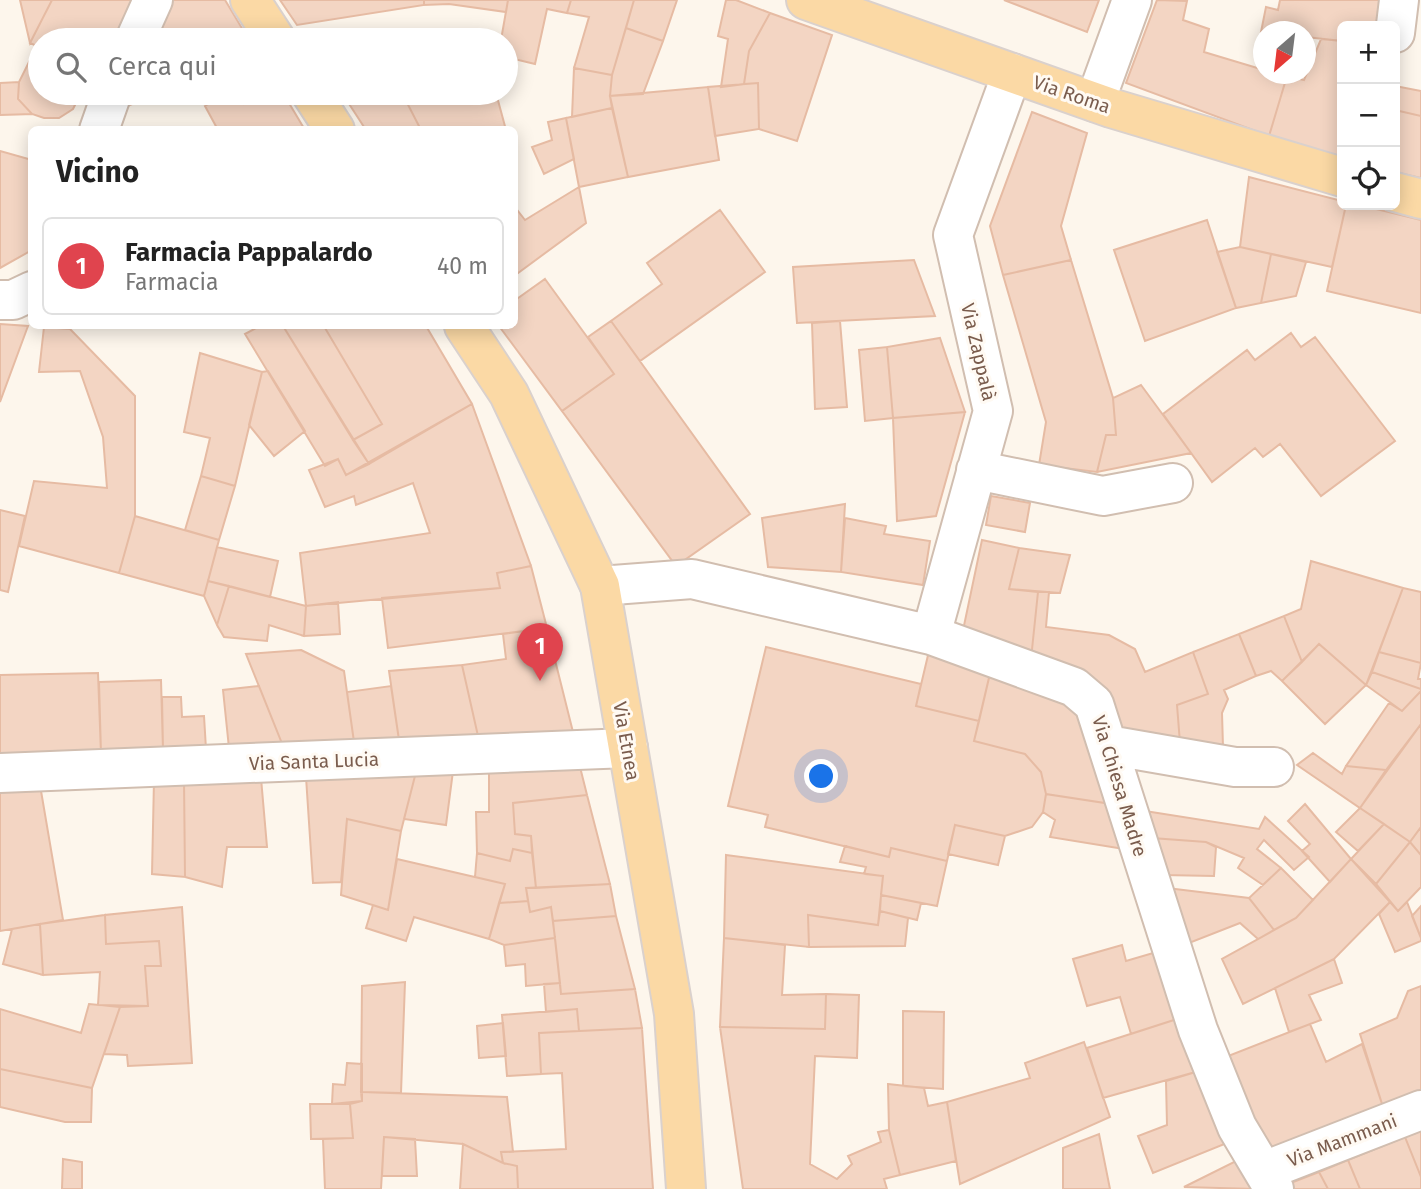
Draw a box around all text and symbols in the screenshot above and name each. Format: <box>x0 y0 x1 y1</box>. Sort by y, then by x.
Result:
north arrow <box>1253 21 1316 84</box>
map controls <box>1337 21 1400 210</box>
button: + <box>1337 21 1400 84</box>
search box <box>28 28 518 105</box>
icon: search <box>52 48 90 86</box>
text: Cerca qui <box>108 51 217 82</box>
street label: Via Roma <box>1030 71 1114 118</box>
button: − <box>1337 84 1400 147</box>
button: locate <box>1337 147 1400 210</box>
text: Vicino <box>56 154 139 190</box>
text: Farmacia Pappalardo <box>125 237 373 268</box>
text: 1 <box>76 252 86 280</box>
text: 40 m <box>437 252 488 280</box>
text: Farmacia <box>125 268 219 296</box>
street label: Via Zappalà <box>956 301 1001 403</box>
pin: 1 <box>517 623 563 681</box>
street label: Via Etnea <box>608 700 645 782</box>
street label: Via Chiesa Madre <box>1087 713 1152 859</box>
street label: Via Santa Lucia <box>249 748 379 775</box>
your location <box>804 759 838 793</box>
street label: Via Mammani <box>1284 1109 1400 1172</box>

